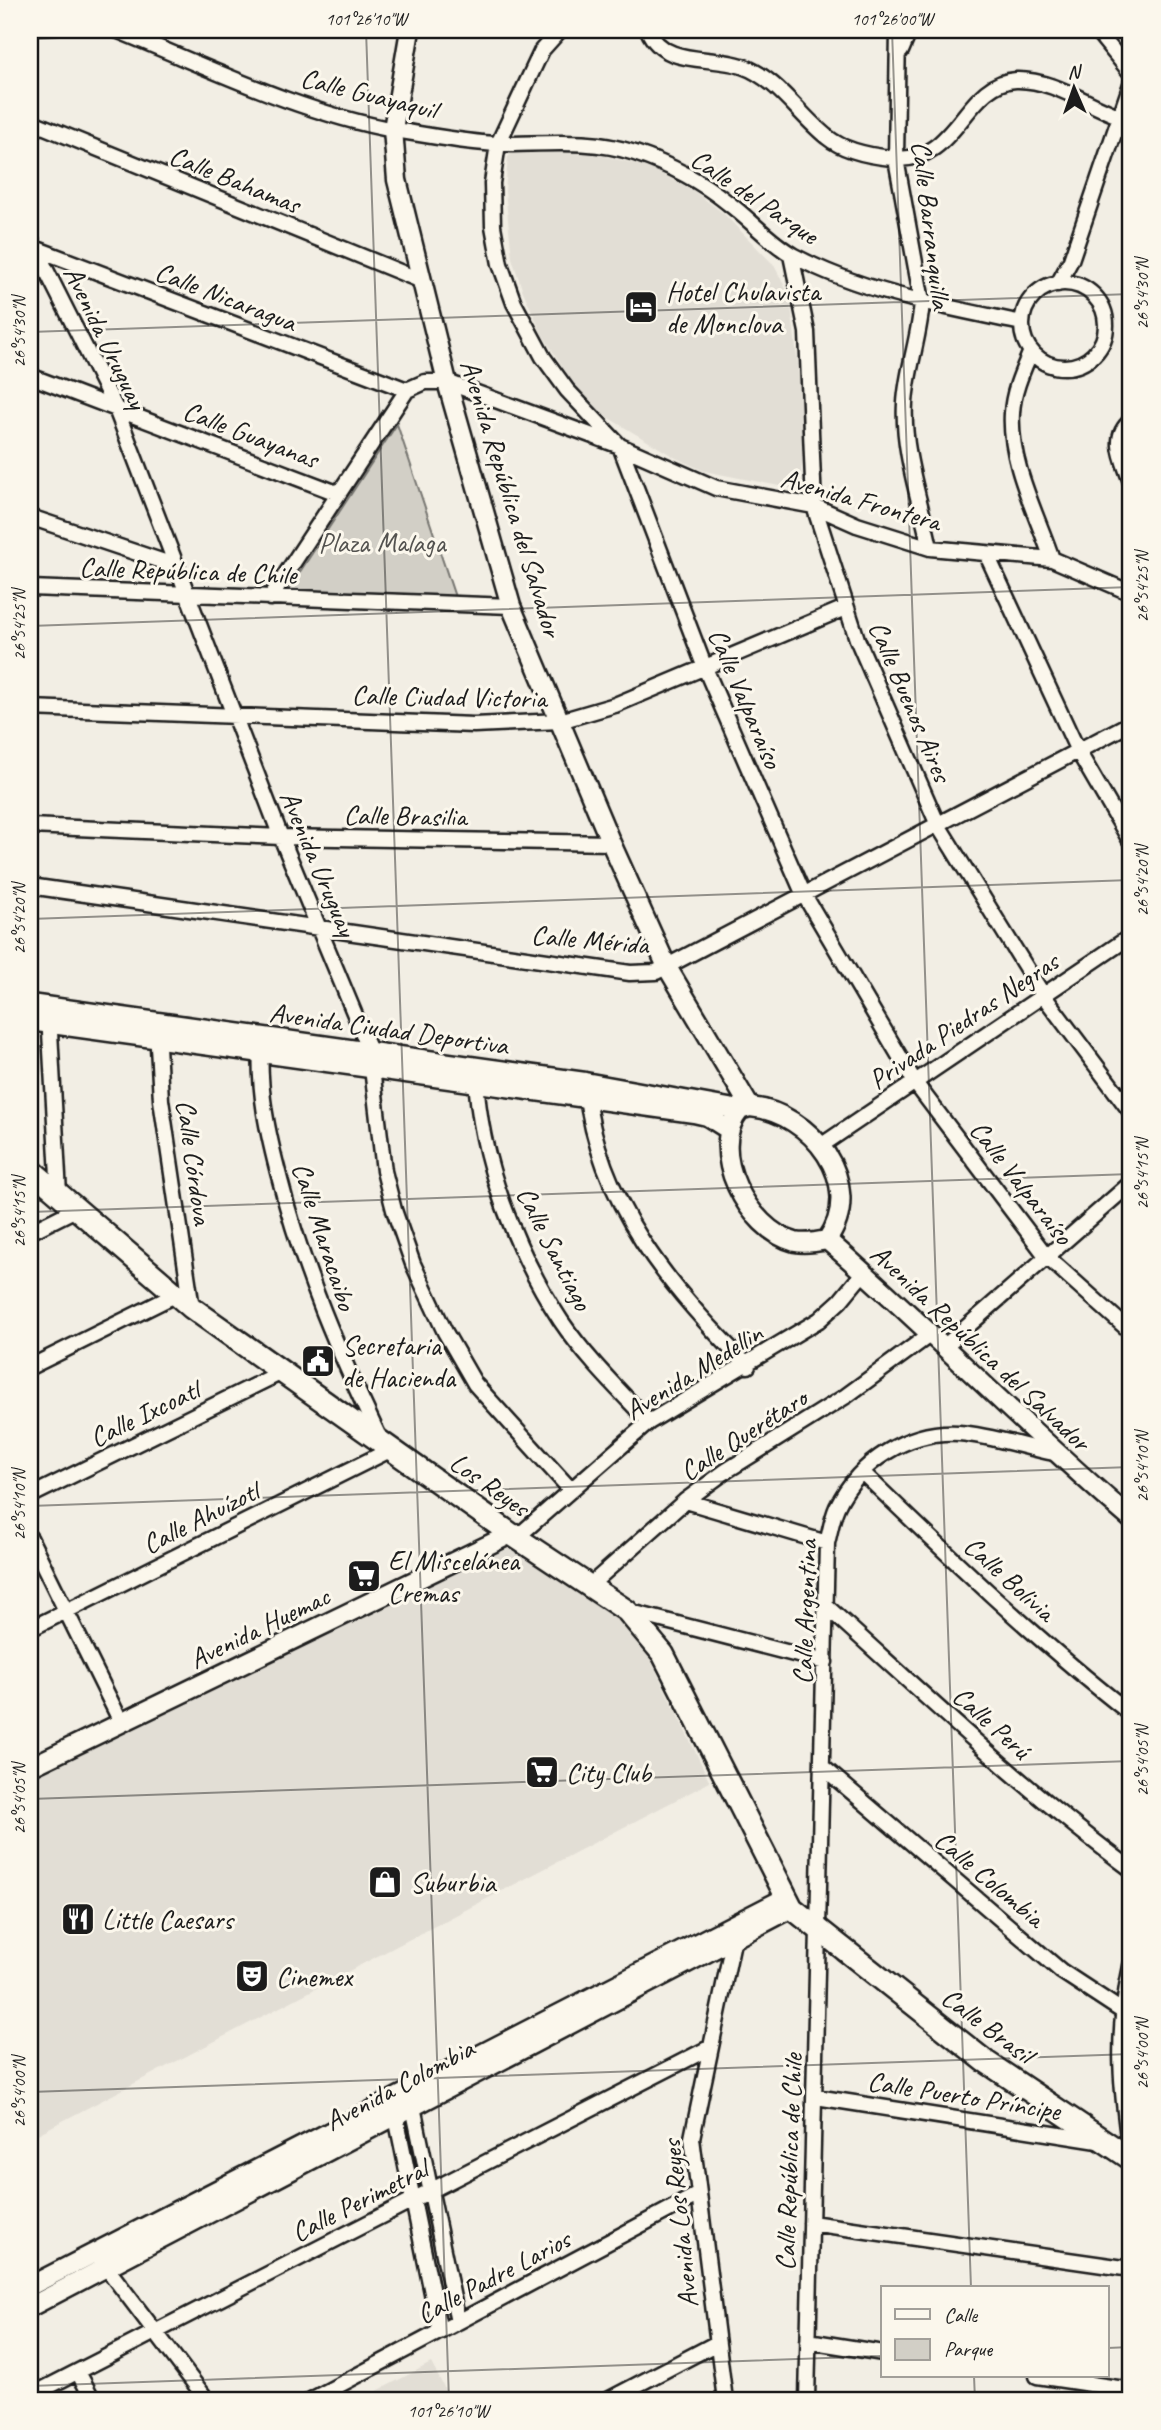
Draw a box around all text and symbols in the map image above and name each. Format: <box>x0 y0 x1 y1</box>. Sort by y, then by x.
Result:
text: 101°26'10"W <box>325 8 410 30</box>
text: 101°26'00"W <box>851 8 936 30</box>
north arrow <box>1038 52 1108 122</box>
street label: Calle Guayaquil <box>297 60 446 129</box>
text: N <box>1067 60 1083 84</box>
street label: Calle Bahamas <box>164 137 308 222</box>
street label: Calle Barranquilla <box>904 139 959 313</box>
street label: Calle del Parque <box>684 141 827 253</box>
street label: Calle Nicaragua <box>150 254 303 340</box>
text: 26°54'30"N <box>1131 255 1153 329</box>
street label: Avenida Uruguay <box>56 260 156 417</box>
place label: Hotel Chulavista de Monclova <box>666 274 822 341</box>
hotel icon: Hotel Chulavista de Monclova <box>622 288 660 326</box>
text: 26°54'30"N <box>8 293 30 367</box>
street label: Avenida República del Salvador <box>453 355 571 643</box>
street label: Calle Guayanas <box>178 393 326 477</box>
street label: Avenida Frontera <box>777 460 947 540</box>
park label: Plaza Malaga <box>319 525 447 560</box>
text: 26°54'25"N <box>1131 548 1153 622</box>
street label: Calle República de Chile <box>79 549 299 592</box>
text: 26°54'25"N <box>8 586 30 660</box>
street label: Calle Buenos Aires <box>861 615 961 789</box>
street label: Calle Valparaíso <box>700 623 791 775</box>
street label: Calle Ciudad Victoria <box>351 677 549 716</box>
street label: Avenida Uruguay <box>272 785 366 944</box>
street label: Calle Brasilia <box>343 797 469 834</box>
text: 26°54'20"N <box>1131 842 1153 916</box>
text: 26°54'20"N <box>8 880 30 954</box>
street label: Calle Mérida <box>530 917 652 962</box>
street label: Privada Piedras Negras <box>862 943 1067 1097</box>
street label: Avenida Ciudad Deportiva <box>267 994 512 1063</box>
street label: Calle Córdova <box>168 1097 221 1228</box>
street label: Calle Valparaíso <box>962 1113 1082 1253</box>
text: 26°54'15"N <box>1131 1135 1153 1209</box>
street label: Calle Maracaibo <box>284 1158 365 1316</box>
text: 26°54'15"N <box>8 1173 30 1247</box>
street label: Calle Santiago <box>509 1181 602 1318</box>
street label: Avenida República del Salvador <box>863 1236 1099 1460</box>
street label: Avenida Medellin <box>618 1314 770 1428</box>
place label: Secretaria de Hacienda <box>342 1328 457 1395</box>
public building icon: Secretaria de Hacienda <box>299 1342 337 1380</box>
street label: Calle Ixcoatl <box>84 1370 209 1455</box>
street label: Calle Querétaro <box>673 1379 816 1488</box>
text: 26°54'10"N <box>1131 1428 1153 1502</box>
street label: Los Reyes <box>443 1444 538 1526</box>
text: 26°54'10"N <box>8 1466 30 1540</box>
street label: Calle Ahuízotl <box>136 1471 269 1562</box>
street label: Calle Bolivia <box>957 1528 1065 1630</box>
street label: Calle Argentina <box>784 1537 825 1685</box>
place label: El Miscelánea Cremas <box>388 1543 521 1610</box>
supermarket icon: El Miscelánea Cremas <box>345 1557 383 1595</box>
street label: Avenida Huemac <box>183 1578 336 1676</box>
street label: Calle Perú <box>945 1678 1040 1768</box>
text: 26°54'05"N <box>1131 1722 1153 1796</box>
supermarket icon: City Club <box>523 1753 561 1791</box>
place label: City Club <box>566 1755 653 1790</box>
text: 26°54'05"N <box>8 1760 30 1834</box>
street label: Calle Colombia <box>927 1822 1054 1936</box>
shop icon: Suburbia <box>366 1863 404 1901</box>
place label: Suburbia <box>410 1865 497 1900</box>
restaurant icon: Little Caesars <box>59 1900 97 1938</box>
place label: Little Caesars <box>102 1902 235 1937</box>
theatre icon: Cinemex <box>233 1957 271 1995</box>
place label: Cinemex <box>276 1959 354 1994</box>
street label: Calle Brasil <box>935 1979 1045 2074</box>
text: 26°54'00"N <box>1131 2015 1153 2089</box>
street label: Avenida Colombia <box>319 2030 481 2138</box>
street label: Calle República de Chile <box>767 2051 810 2271</box>
text: 26°54'00"N <box>8 2053 30 2127</box>
street label: Calle Puerto Príncipe <box>865 2063 1064 2128</box>
street label: Avenida Los Reyes <box>653 2136 706 2310</box>
street label: Calle Perimetral <box>285 2149 438 2250</box>
street label: Calle Padre Larios <box>410 2220 578 2332</box>
legend <box>881 2286 1108 2378</box>
text: Calle <box>944 2302 978 2328</box>
text: Parque <box>944 2336 993 2362</box>
text: 101°26'10"W <box>407 2400 492 2422</box>

